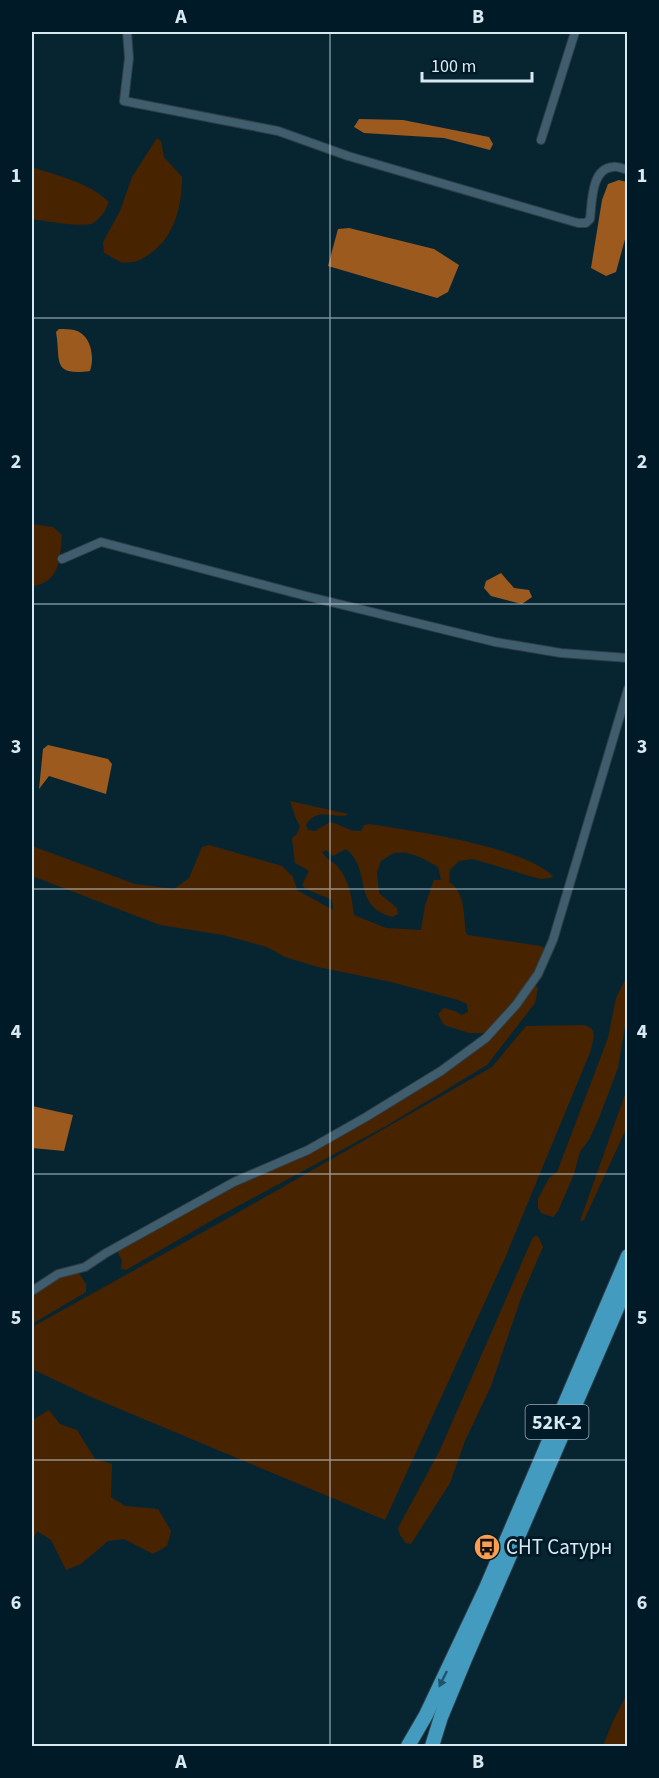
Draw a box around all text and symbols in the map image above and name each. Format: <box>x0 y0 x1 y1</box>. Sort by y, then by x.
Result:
text: A <box>174 3 187 31</box>
text: B <box>472 3 484 31</box>
scale bar <box>422 45 532 83</box>
text: 100 m <box>431 54 476 79</box>
text: 1 <box>11 162 21 190</box>
text: 1 <box>637 162 647 190</box>
text: 2 <box>11 448 21 476</box>
text: 2 <box>637 448 647 476</box>
text: 3 <box>11 733 21 761</box>
text: 3 <box>637 733 647 761</box>
text: 4 <box>11 1018 22 1046</box>
text: 4 <box>637 1018 648 1046</box>
text: 5 <box>11 1304 21 1332</box>
text: 5 <box>637 1304 647 1332</box>
road number: 52К-2 <box>526 1405 588 1439</box>
bus stop icon: СНТ Сатурн <box>472 1532 502 1562</box>
place label: СНТ Сатурн <box>506 1532 612 1562</box>
text: 6 <box>11 1589 21 1617</box>
text: 6 <box>637 1589 647 1617</box>
one-way arrow <box>439 1671 448 1688</box>
text: A <box>174 1748 187 1776</box>
text: B <box>472 1748 484 1776</box>

